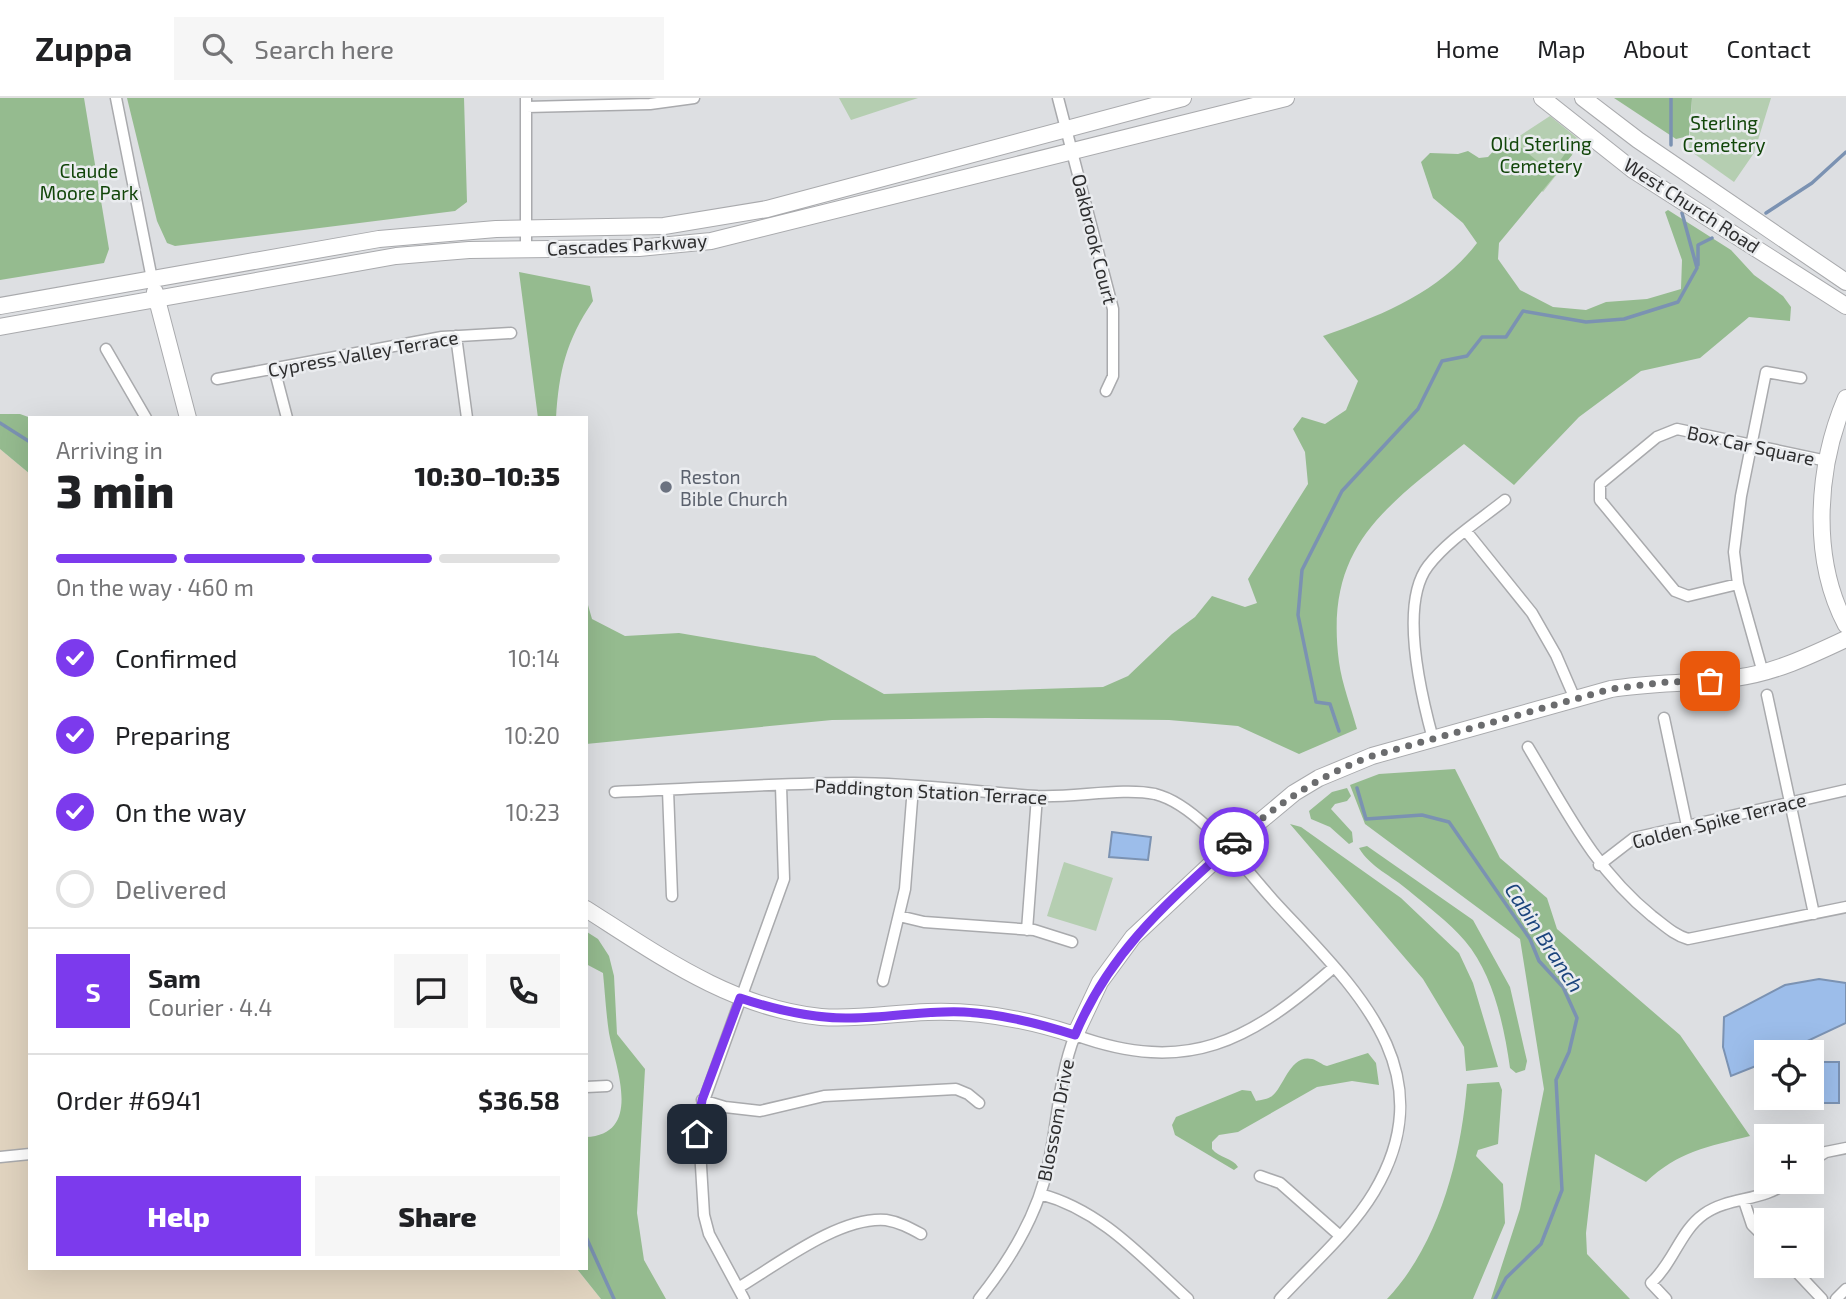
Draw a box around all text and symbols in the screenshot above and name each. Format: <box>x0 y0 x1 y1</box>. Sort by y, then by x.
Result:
search box <box>174 17 664 80</box>
text: Zuppa <box>35 28 132 68</box>
icon: search <box>198 29 236 67</box>
text: Search here <box>254 33 394 64</box>
text: Home <box>1436 34 1499 63</box>
text: Map <box>1537 34 1585 63</box>
text: About <box>1623 34 1689 63</box>
text: Contact <box>1727 34 1811 63</box>
park label: Sterling Cemetery <box>1683 111 1766 156</box>
park label: Old Sterling Cemetery <box>1490 132 1592 177</box>
street label: West Church Road <box>1620 152 1764 258</box>
park label: Claude Moore Park <box>40 159 139 204</box>
street label: Oakbrook Court <box>1068 171 1122 307</box>
street label: Cascades Parkway <box>546 228 708 260</box>
street label: Cypress Valley Terrace <box>266 325 460 381</box>
street label: Box Car Square <box>1685 420 1817 470</box>
text: Arriving in <box>56 436 163 464</box>
text: 10:30–10:35 <box>415 460 560 491</box>
text: 3 min <box>56 462 174 517</box>
place label: Reston Bible Church <box>680 465 788 510</box>
marker: Reston Bible Church <box>658 479 674 495</box>
text: On the way · 460 m <box>56 573 254 601</box>
icon: check <box>56 639 94 677</box>
text: Confirmed <box>115 642 238 673</box>
text: 10:14 <box>508 644 560 672</box>
pin <box>1680 651 1740 711</box>
icon: bag <box>1691 662 1729 700</box>
icon: check <box>56 716 94 754</box>
text: Preparing <box>115 719 230 750</box>
text: 10:20 <box>505 721 560 749</box>
street label: Paddington Station Terrace <box>814 773 1048 809</box>
street label: Golden Spike Terrace <box>1630 787 1808 853</box>
icon: check <box>56 793 94 831</box>
text: On the way <box>115 796 246 827</box>
text: 10:23 <box>506 798 560 826</box>
courier <box>1199 807 1269 877</box>
icon: car <box>1215 823 1253 861</box>
text: Delivered <box>115 873 227 904</box>
water label: Cabin Branch <box>1500 878 1590 996</box>
button: chat <box>394 954 468 1028</box>
button: phone <box>486 954 560 1028</box>
text: Sam <box>148 962 201 993</box>
text: S <box>85 976 101 1007</box>
text: Courier · 4.4 <box>148 993 272 1021</box>
map controls <box>1754 1040 1824 1278</box>
button: locate <box>1754 1040 1824 1110</box>
street label: Blossom Drive <box>1032 1057 1078 1183</box>
text: Order #6941 <box>56 1084 202 1115</box>
text: $36.58 <box>478 1084 560 1115</box>
pin <box>667 1104 727 1164</box>
icon: home <box>678 1115 716 1153</box>
button: + <box>1754 1124 1824 1194</box>
button: Help <box>56 1176 301 1256</box>
button: Share <box>315 1176 560 1256</box>
button: − <box>1754 1208 1824 1278</box>

